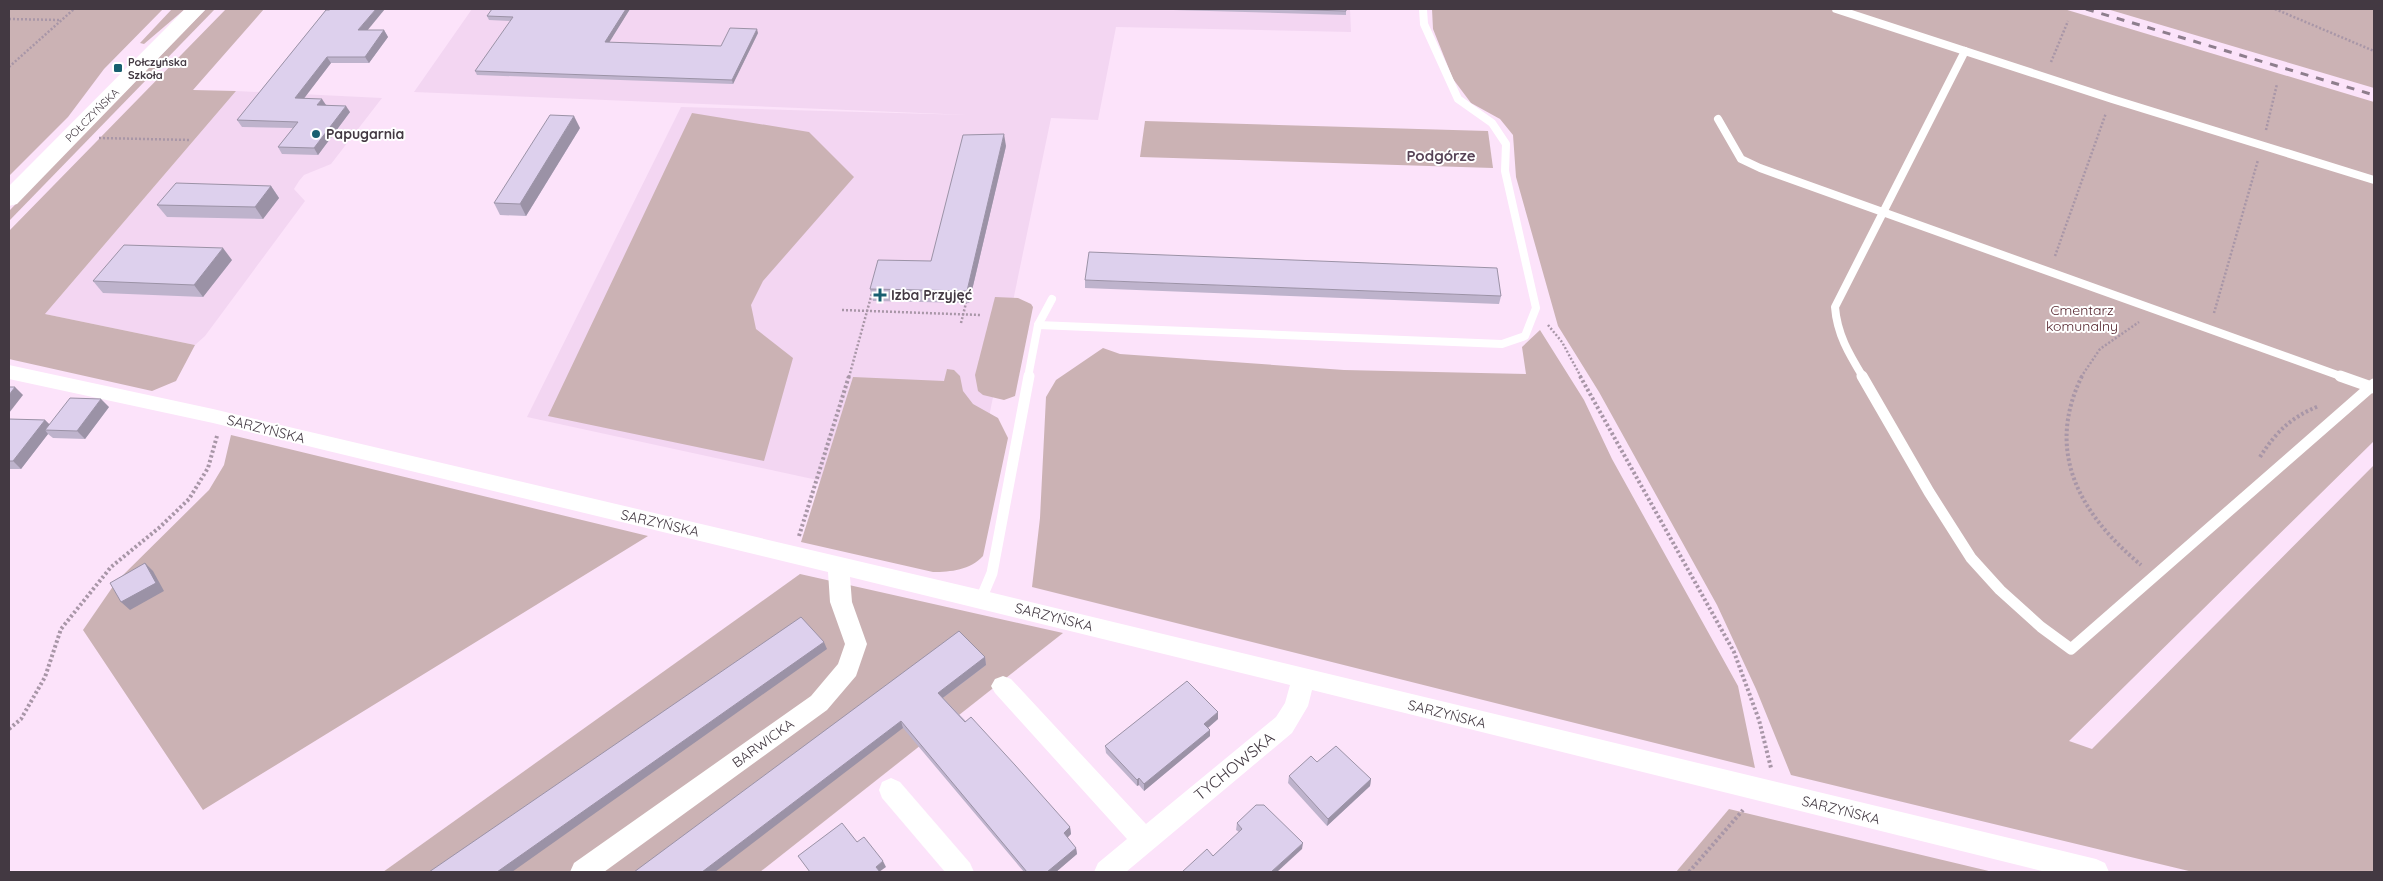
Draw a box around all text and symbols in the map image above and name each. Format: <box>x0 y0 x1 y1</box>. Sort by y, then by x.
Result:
place label: Połczyńska Szkoła <box>128 55 187 82</box>
marker: Połczyńska Szkoła <box>112 62 124 74</box>
street label: POŁCZYŃSKA <box>62 85 122 145</box>
place label: Papugarnia <box>326 125 404 143</box>
marker: Papugarnia <box>310 128 322 140</box>
district label: Podgórze <box>1406 146 1476 165</box>
place label: Izba Przyjęć <box>891 286 972 304</box>
marker: Izba Przyjęć <box>873 288 887 302</box>
park label: Cmentarz komunalny <box>2046 301 2118 335</box>
street label: SARZYŃSKA <box>225 411 307 447</box>
street label: SARZYŃSKA <box>619 505 701 541</box>
street label: SARZYŃSKA <box>1013 599 1095 635</box>
street label: SARZYŃSKA <box>1406 696 1488 732</box>
street label: BARWICKA <box>728 714 798 772</box>
street label: TYCHOWSKA <box>1190 727 1278 805</box>
street label: SARZYŃSKA <box>1800 792 1882 828</box>

